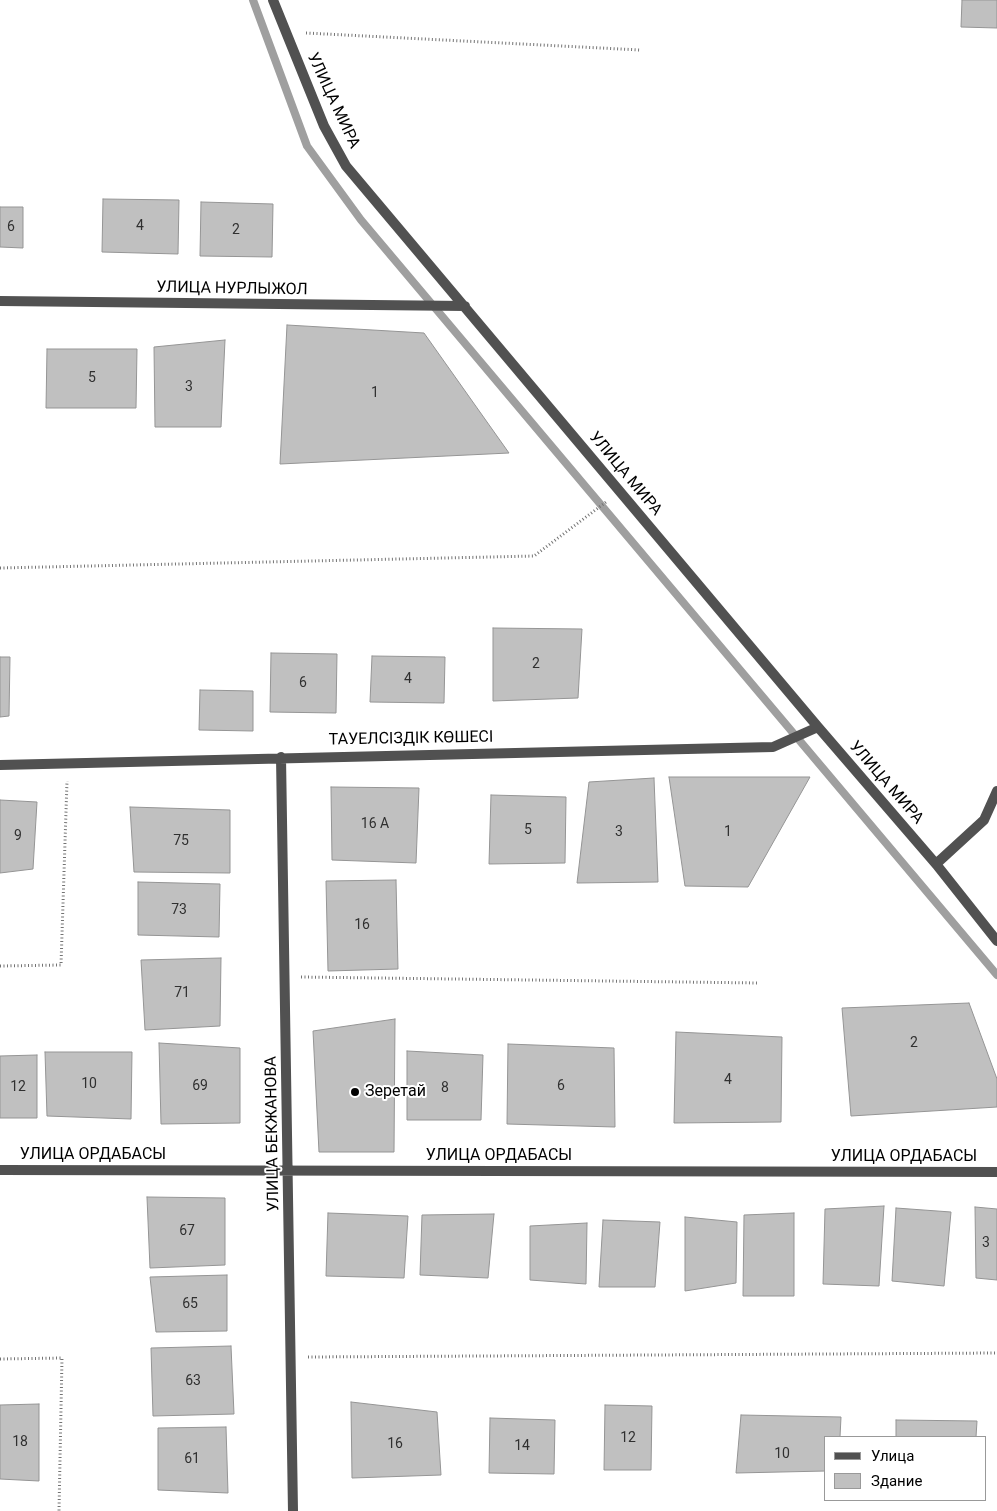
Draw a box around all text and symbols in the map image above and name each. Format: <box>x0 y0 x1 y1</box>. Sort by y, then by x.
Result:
street label: УЛИЦА МИРА <box>302 50 364 152</box>
house number: 4 <box>136 218 144 234</box>
house number: 6 <box>7 219 15 235</box>
house number: 2 <box>232 222 240 238</box>
street label: УЛИЦА НУРЛЫЖОЛ <box>156 278 308 300</box>
house number: 5 <box>88 370 96 386</box>
house number: 3 <box>185 379 193 395</box>
house number: 1 <box>371 385 379 401</box>
street label: УЛИЦА МИРА <box>584 428 666 520</box>
house number: 2 <box>532 656 540 672</box>
house number: 4 <box>404 671 412 687</box>
house number: 6 <box>299 675 307 691</box>
street label: ТАУЕЛСІЗДІК КӨШЕСІ <box>329 728 493 750</box>
street label: УЛИЦА МИРА <box>845 738 927 828</box>
house number: 16 А <box>361 816 389 832</box>
house number: 5 <box>524 822 532 838</box>
house number: 3 <box>615 824 623 840</box>
house number: 1 <box>724 824 732 840</box>
house number: 9 <box>14 828 22 844</box>
house number: 75 <box>173 833 189 849</box>
house number: 73 <box>171 902 187 918</box>
house number: 16 <box>354 917 370 933</box>
house number: 71 <box>174 985 190 1001</box>
house number: 2 <box>910 1035 918 1051</box>
street label: УЛИЦА БЕКЖАНОВА <box>262 1056 284 1212</box>
house number: 4 <box>724 1072 732 1088</box>
house number: 10 <box>81 1076 97 1092</box>
house number: 69 <box>192 1078 208 1094</box>
house number: 6 <box>557 1078 565 1094</box>
house number: 12 <box>10 1079 26 1095</box>
house number: 8 <box>441 1080 449 1096</box>
place label: Зеретай <box>365 1082 426 1102</box>
marker: Зеретай <box>349 1086 361 1098</box>
street label: УЛИЦА ОРДАБАСЫ <box>20 1145 166 1165</box>
street label: УЛИЦА ОРДАБАСЫ <box>426 1146 572 1166</box>
street label: УЛИЦА ОРДАБАСЫ <box>831 1147 977 1167</box>
house number: 67 <box>179 1223 195 1239</box>
house number: 3 <box>982 1235 990 1251</box>
house number: 65 <box>182 1296 198 1312</box>
house number: 63 <box>185 1373 201 1389</box>
house number: 12 <box>620 1430 636 1446</box>
house number: 18 <box>12 1434 28 1450</box>
house number: 16 <box>387 1436 403 1452</box>
legend <box>824 1436 987 1501</box>
house number: 14 <box>514 1438 530 1454</box>
house number: 10 <box>774 1446 790 1462</box>
text: Улица <box>871 1447 914 1465</box>
house number: 61 <box>184 1451 200 1467</box>
text: Здание <box>871 1472 922 1490</box>

